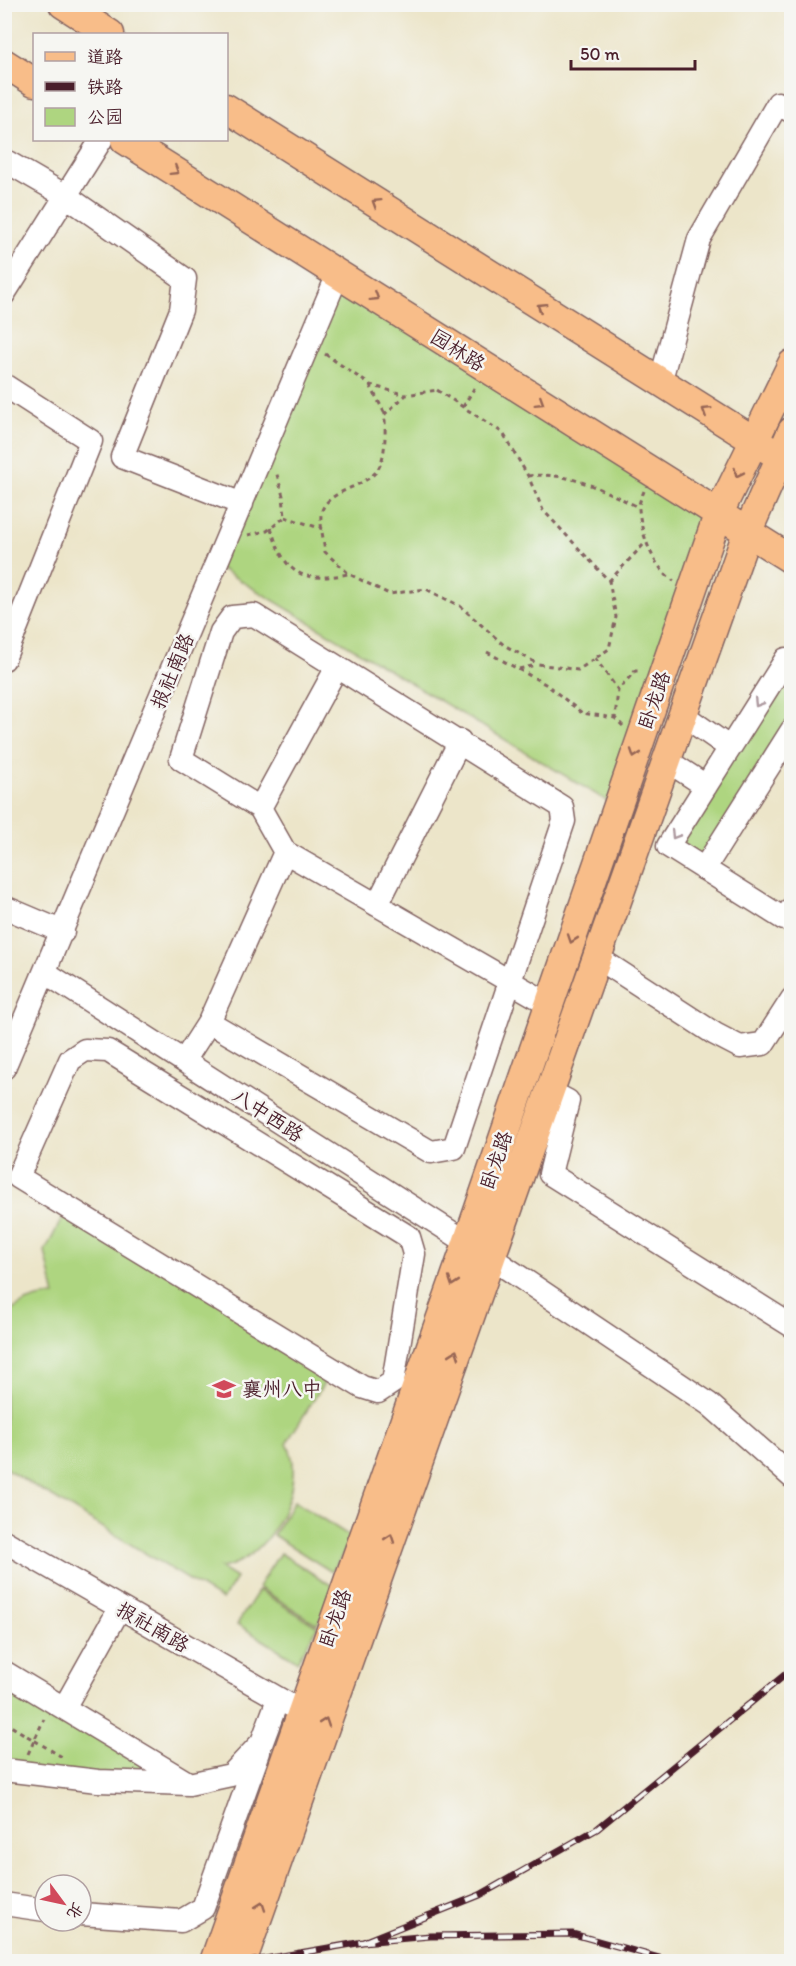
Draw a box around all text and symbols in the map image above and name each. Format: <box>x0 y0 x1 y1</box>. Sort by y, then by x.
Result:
legend <box>33 33 228 141</box>
scale bar <box>571 33 696 71</box>
text: 50 m <box>580 43 620 65</box>
text: 道路 <box>87 46 123 68</box>
text: 铁路 <box>87 76 123 98</box>
text: 公园 <box>87 106 123 128</box>
one-way arrow <box>168 163 179 174</box>
one-way arrow <box>372 199 383 210</box>
one-way arrow <box>369 290 379 302</box>
one-way arrow <box>537 303 547 315</box>
street label: 园林路 <box>426 324 491 377</box>
one-way arrow <box>533 395 544 406</box>
one-way arrow <box>702 407 712 419</box>
one-way arrow <box>734 467 746 478</box>
street label: 报社南路 <box>145 629 199 713</box>
street label: 卧龙路 <box>633 667 675 732</box>
one-way arrow <box>755 697 766 708</box>
one-way arrow <box>630 749 643 759</box>
one-way arrow <box>670 829 682 839</box>
one-way arrow <box>566 933 579 944</box>
street label: 八中西路 <box>228 1083 309 1147</box>
street label: 卧龙路 <box>475 1127 517 1192</box>
one-way arrow <box>448 1276 461 1287</box>
one-way arrow <box>448 1350 461 1360</box>
school or university icon: 襄州八中 <box>211 1376 237 1402</box>
place label: 襄州八中 <box>242 1377 322 1401</box>
one-way arrow <box>383 1533 396 1544</box>
street label: 卧龙路 <box>314 1585 356 1650</box>
street label: 报社南路 <box>112 1597 195 1658</box>
one-way arrow <box>318 1717 331 1728</box>
north arrow <box>33 1873 93 1933</box>
text: 北 <box>63 1899 87 1923</box>
one-way arrow <box>253 1901 266 1912</box>

